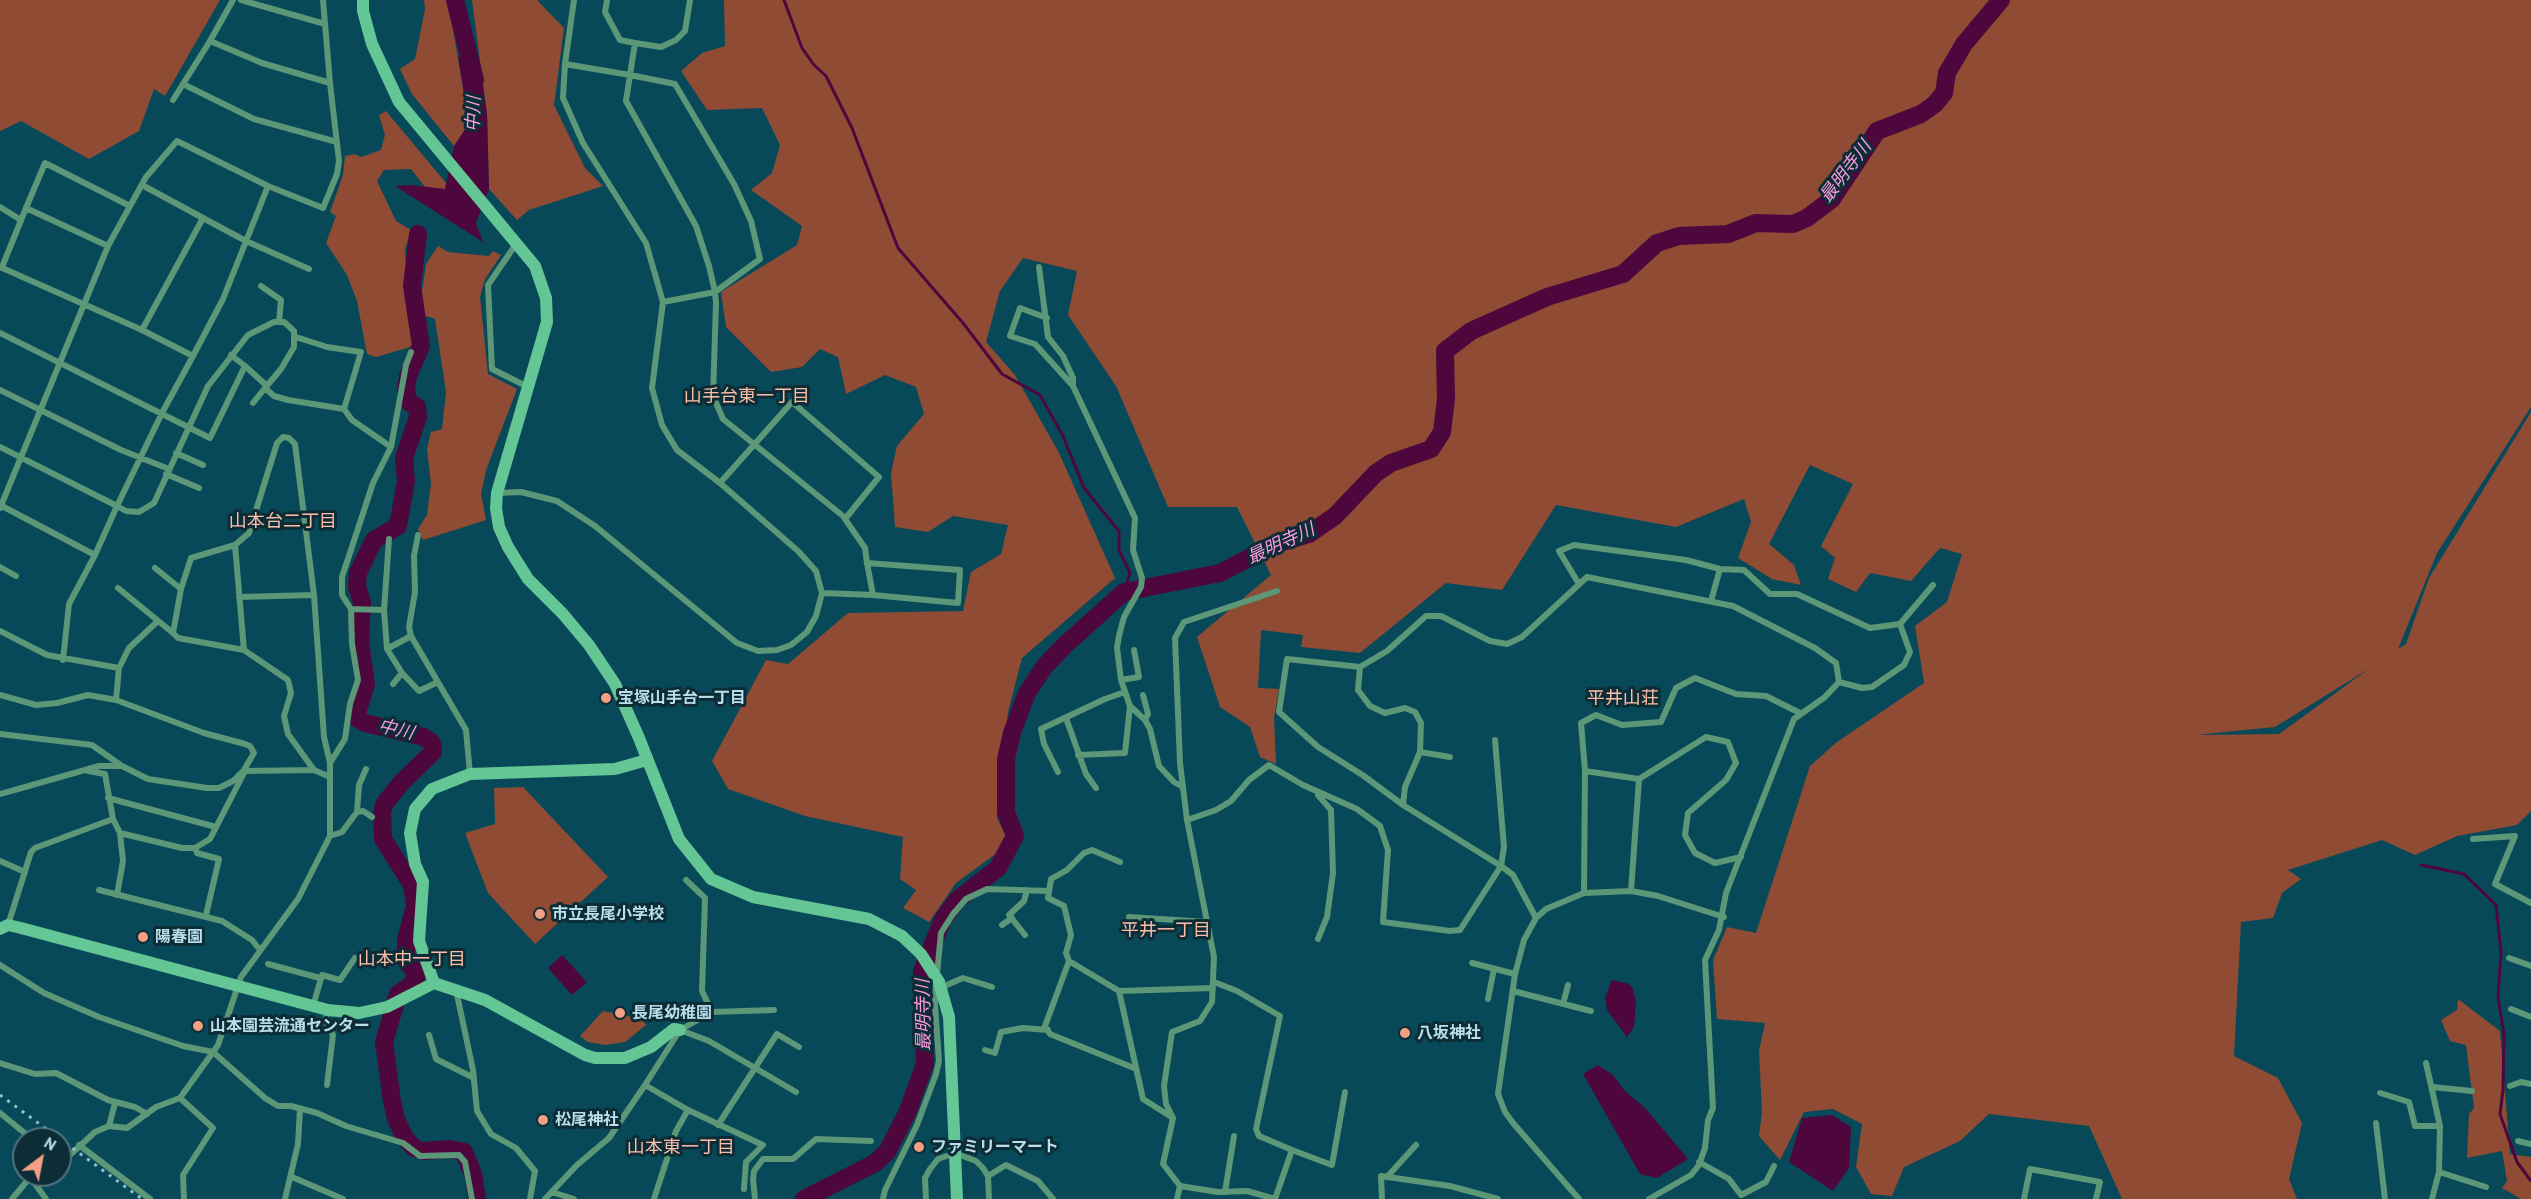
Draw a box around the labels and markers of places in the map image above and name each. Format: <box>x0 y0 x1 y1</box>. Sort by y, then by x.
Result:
place label: 宝塚山手台一丁目 <box>618 688 746 708</box>
marker: 宝塚山手台一丁目 <box>599 691 613 705</box>
place label: 市立長尾小学校 <box>552 904 664 924</box>
marker: 市立長尾小学校 <box>533 907 547 921</box>
place label: 陽春園 <box>155 927 203 947</box>
marker: 陽春園 <box>136 930 150 944</box>
place label: 長尾幼稚園 <box>632 1003 712 1023</box>
marker: 長尾幼稚園 <box>613 1006 627 1020</box>
place label: 山本園芸流通センター <box>210 1016 370 1036</box>
marker: 山本園芸流通センター <box>191 1019 205 1033</box>
place label: 八坂神社 <box>1417 1023 1481 1043</box>
marker: 八坂神社 <box>1398 1026 1412 1040</box>
place label: 松尾神社 <box>555 1110 619 1130</box>
marker: 松尾神社 <box>536 1113 550 1127</box>
place label: ファミリーマート <box>931 1137 1059 1157</box>
marker: ファミリーマート <box>912 1140 926 1154</box>

